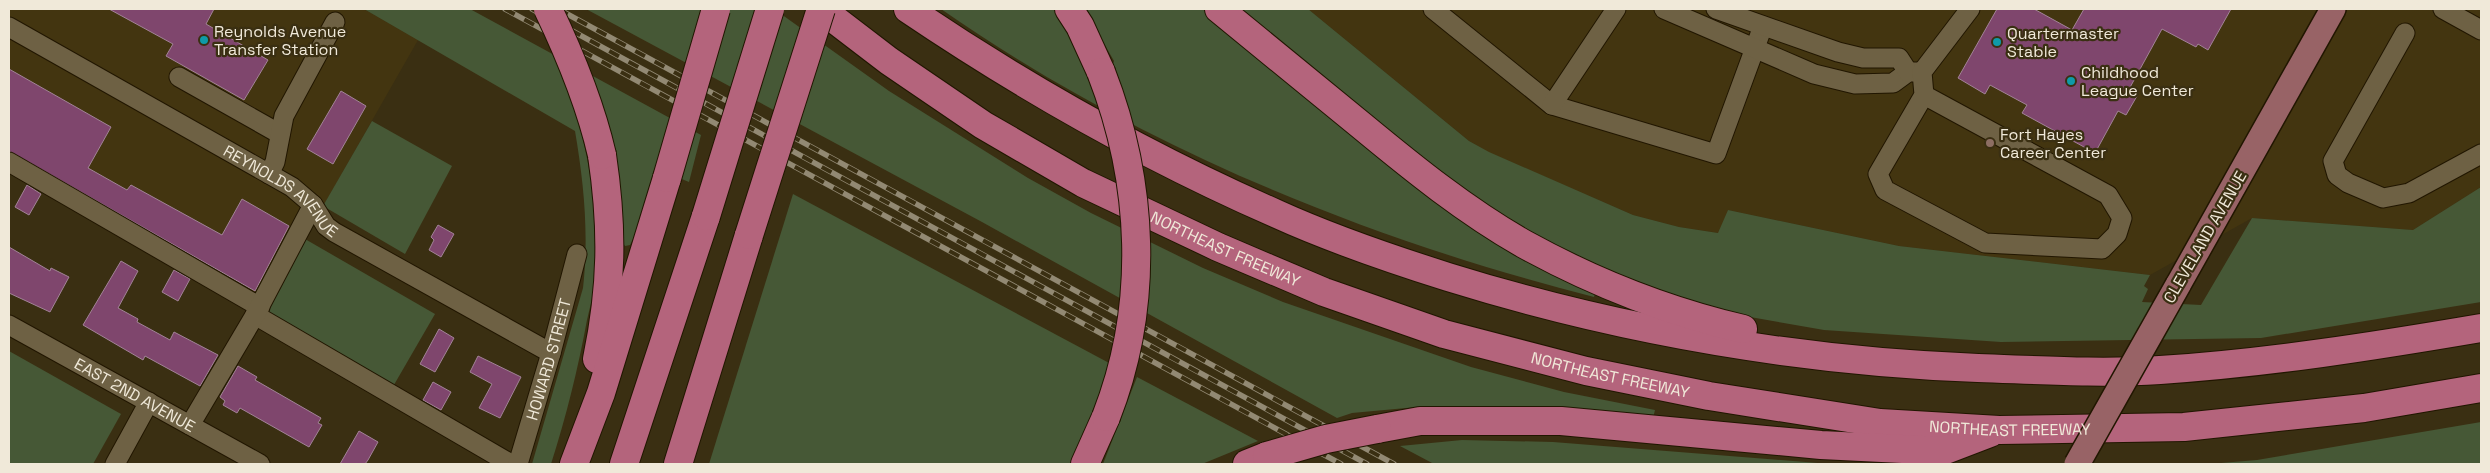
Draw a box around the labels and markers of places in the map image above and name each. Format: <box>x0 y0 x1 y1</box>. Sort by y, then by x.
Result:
place label: Reynolds Avenue Transfer Station <box>214 21 346 60</box>
place label: Quartermaster Stable <box>2007 23 2119 62</box>
marker: Reynolds Avenue Transfer Station <box>198 34 210 46</box>
marker: Quartermaster Stable <box>1991 36 2003 48</box>
place label: Childhood League Center <box>2081 62 2194 101</box>
marker: Childhood League Center <box>2065 75 2077 87</box>
place label: Fort Hayes Career Center <box>2000 124 2106 163</box>
marker: Fort Hayes Career Center <box>1984 137 1996 149</box>

